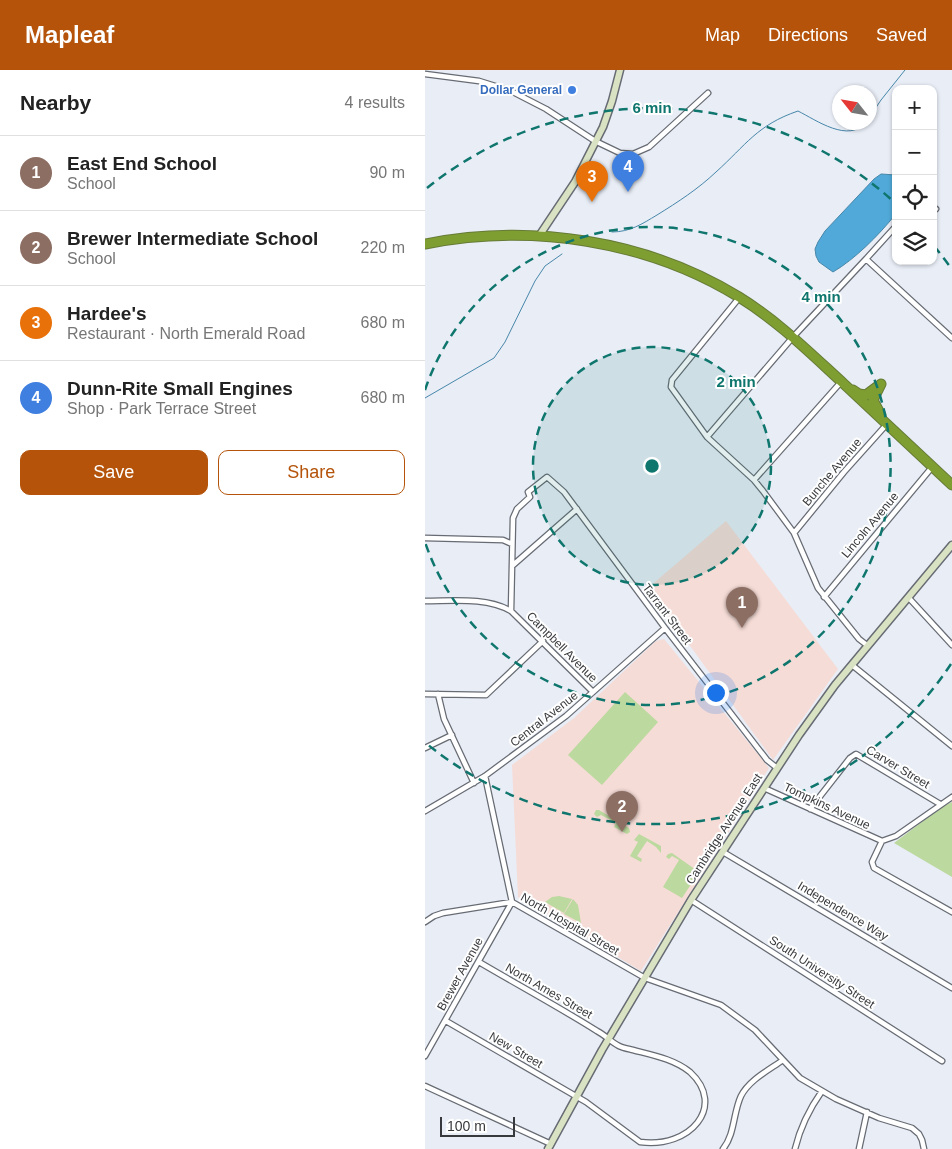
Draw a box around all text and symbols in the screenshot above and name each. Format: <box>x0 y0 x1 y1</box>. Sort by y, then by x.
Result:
text: Mapleaf <box>25 21 114 48</box>
text: Map <box>705 25 740 45</box>
text: Directions <box>768 25 848 45</box>
text: Saved <box>876 25 927 45</box>
place label: Dollar General <box>480 83 562 97</box>
marker: Dollar General <box>566 84 578 96</box>
north arrow <box>832 85 877 130</box>
map controls <box>892 85 937 265</box>
button: + <box>892 85 937 130</box>
text: Nearby <box>20 91 91 114</box>
text: 4 results <box>345 94 405 111</box>
text: 6 min <box>632 99 672 116</box>
button: − <box>892 130 937 175</box>
pin: 4 <box>612 151 644 192</box>
text: East End School <box>67 153 217 174</box>
pin: 3 <box>576 161 608 202</box>
text: 1 <box>32 164 40 181</box>
text: 90 m <box>369 164 405 181</box>
text: School <box>67 175 116 192</box>
button: locate <box>892 175 937 220</box>
button: layers <box>892 220 937 265</box>
text: Brewer Intermediate School <box>67 228 318 249</box>
text: 2 <box>32 239 40 256</box>
text: 220 m <box>361 239 405 256</box>
text: School <box>67 250 116 267</box>
text: 4 min <box>801 288 841 305</box>
text: Hardee's <box>67 303 147 324</box>
text: 3 <box>32 314 40 331</box>
text: 680 m <box>361 314 405 331</box>
text: Restaurant · North Emerald Road <box>67 325 305 342</box>
text: 2 min <box>716 373 756 390</box>
text: Dunn-Rite Small Engines <box>67 378 293 399</box>
text: 4 <box>32 389 40 406</box>
text: 680 m <box>361 389 405 406</box>
text: Shop · Park Terrace Street <box>67 400 256 417</box>
street label: Bunche Avenue <box>800 435 865 509</box>
button: Save <box>20 450 208 495</box>
button: Share <box>218 450 405 495</box>
centre of rings <box>643 457 661 475</box>
street label: Lincoln Avenue <box>839 489 902 561</box>
street label: Tarrant Street <box>640 581 695 648</box>
pin: 1 <box>726 587 758 628</box>
street label: Campbell Avenue <box>524 609 600 685</box>
your location <box>703 680 729 706</box>
street label: Central Avenue <box>507 688 581 750</box>
street label: Carver Street <box>864 743 933 792</box>
street label: Cambridge Avenue East <box>683 770 765 887</box>
street label: Tompkins Avenue <box>782 780 873 832</box>
pin: 2 <box>606 791 638 832</box>
street label: Independence Way <box>795 878 891 944</box>
street label: North Hospital Street <box>518 890 622 958</box>
street label: South University Street <box>767 933 878 1012</box>
street label: Brewer Avenue <box>434 935 486 1013</box>
street label: North Ames Street <box>503 960 596 1022</box>
street label: New Street <box>487 1029 546 1071</box>
scale bar <box>440 1114 515 1137</box>
text: 100 m <box>447 1118 486 1134</box>

